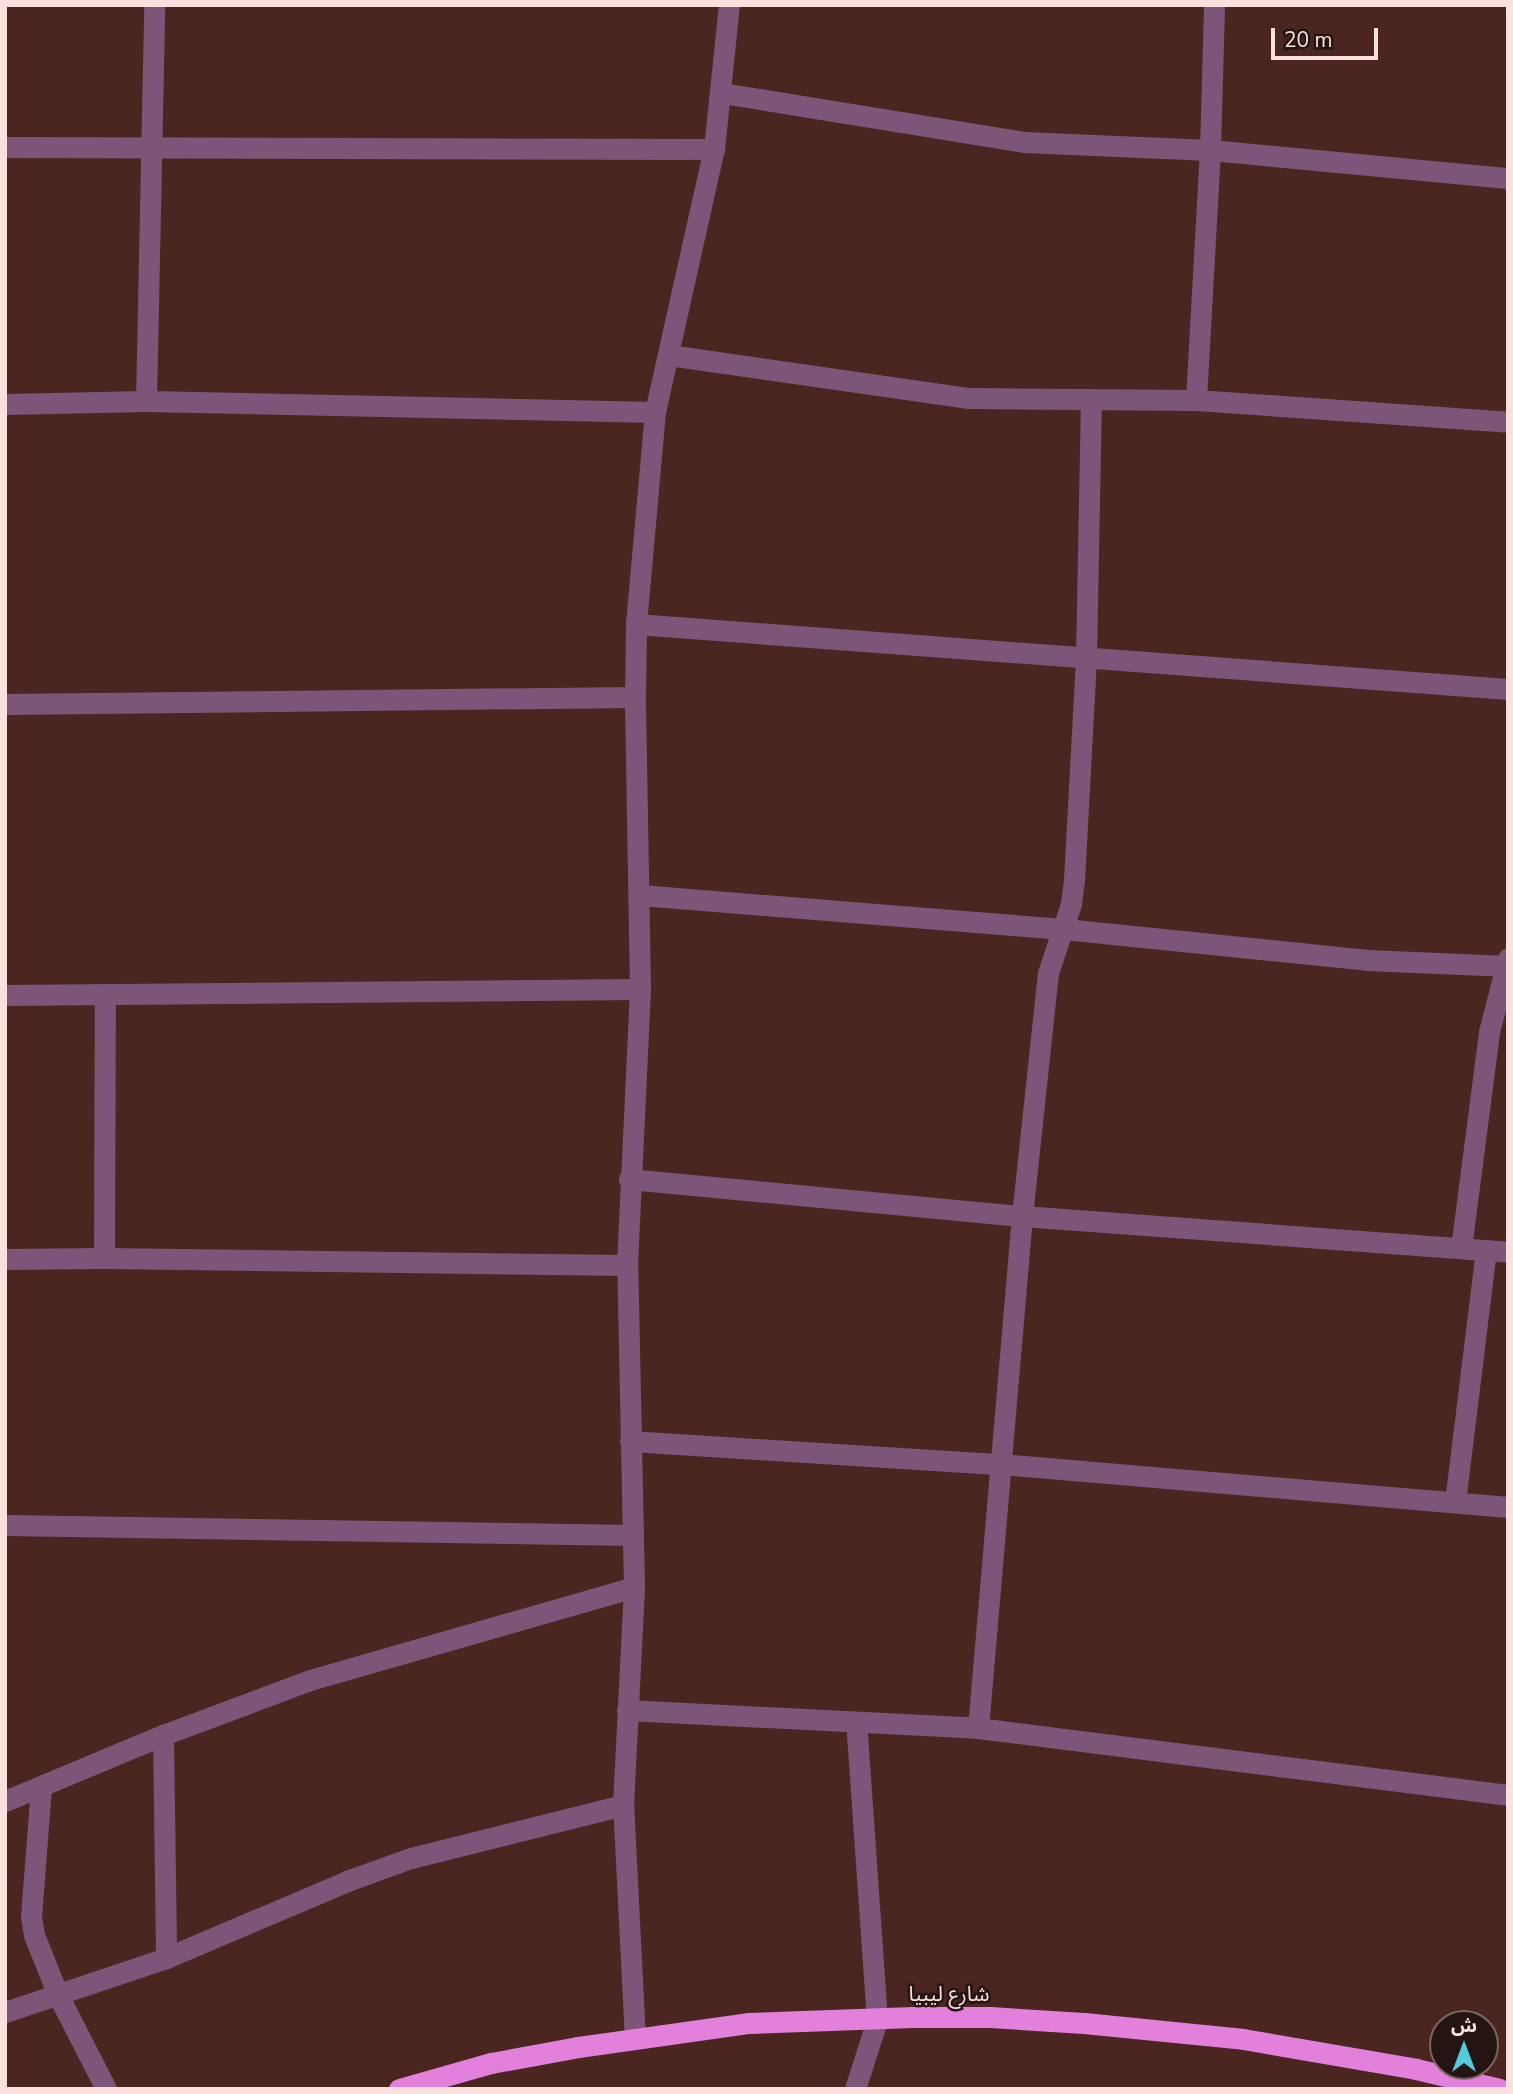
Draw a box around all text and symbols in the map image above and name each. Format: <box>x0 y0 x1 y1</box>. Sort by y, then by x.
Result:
scale bar <box>1275 14 1382 58</box>
text: 20 m <box>1284 26 1333 54</box>
street label: شارع ليبيا <box>909 1981 989 2007</box>
north arrow <box>1429 2010 1499 2080</box>
text: ش <box>1451 2013 1477 2039</box>

